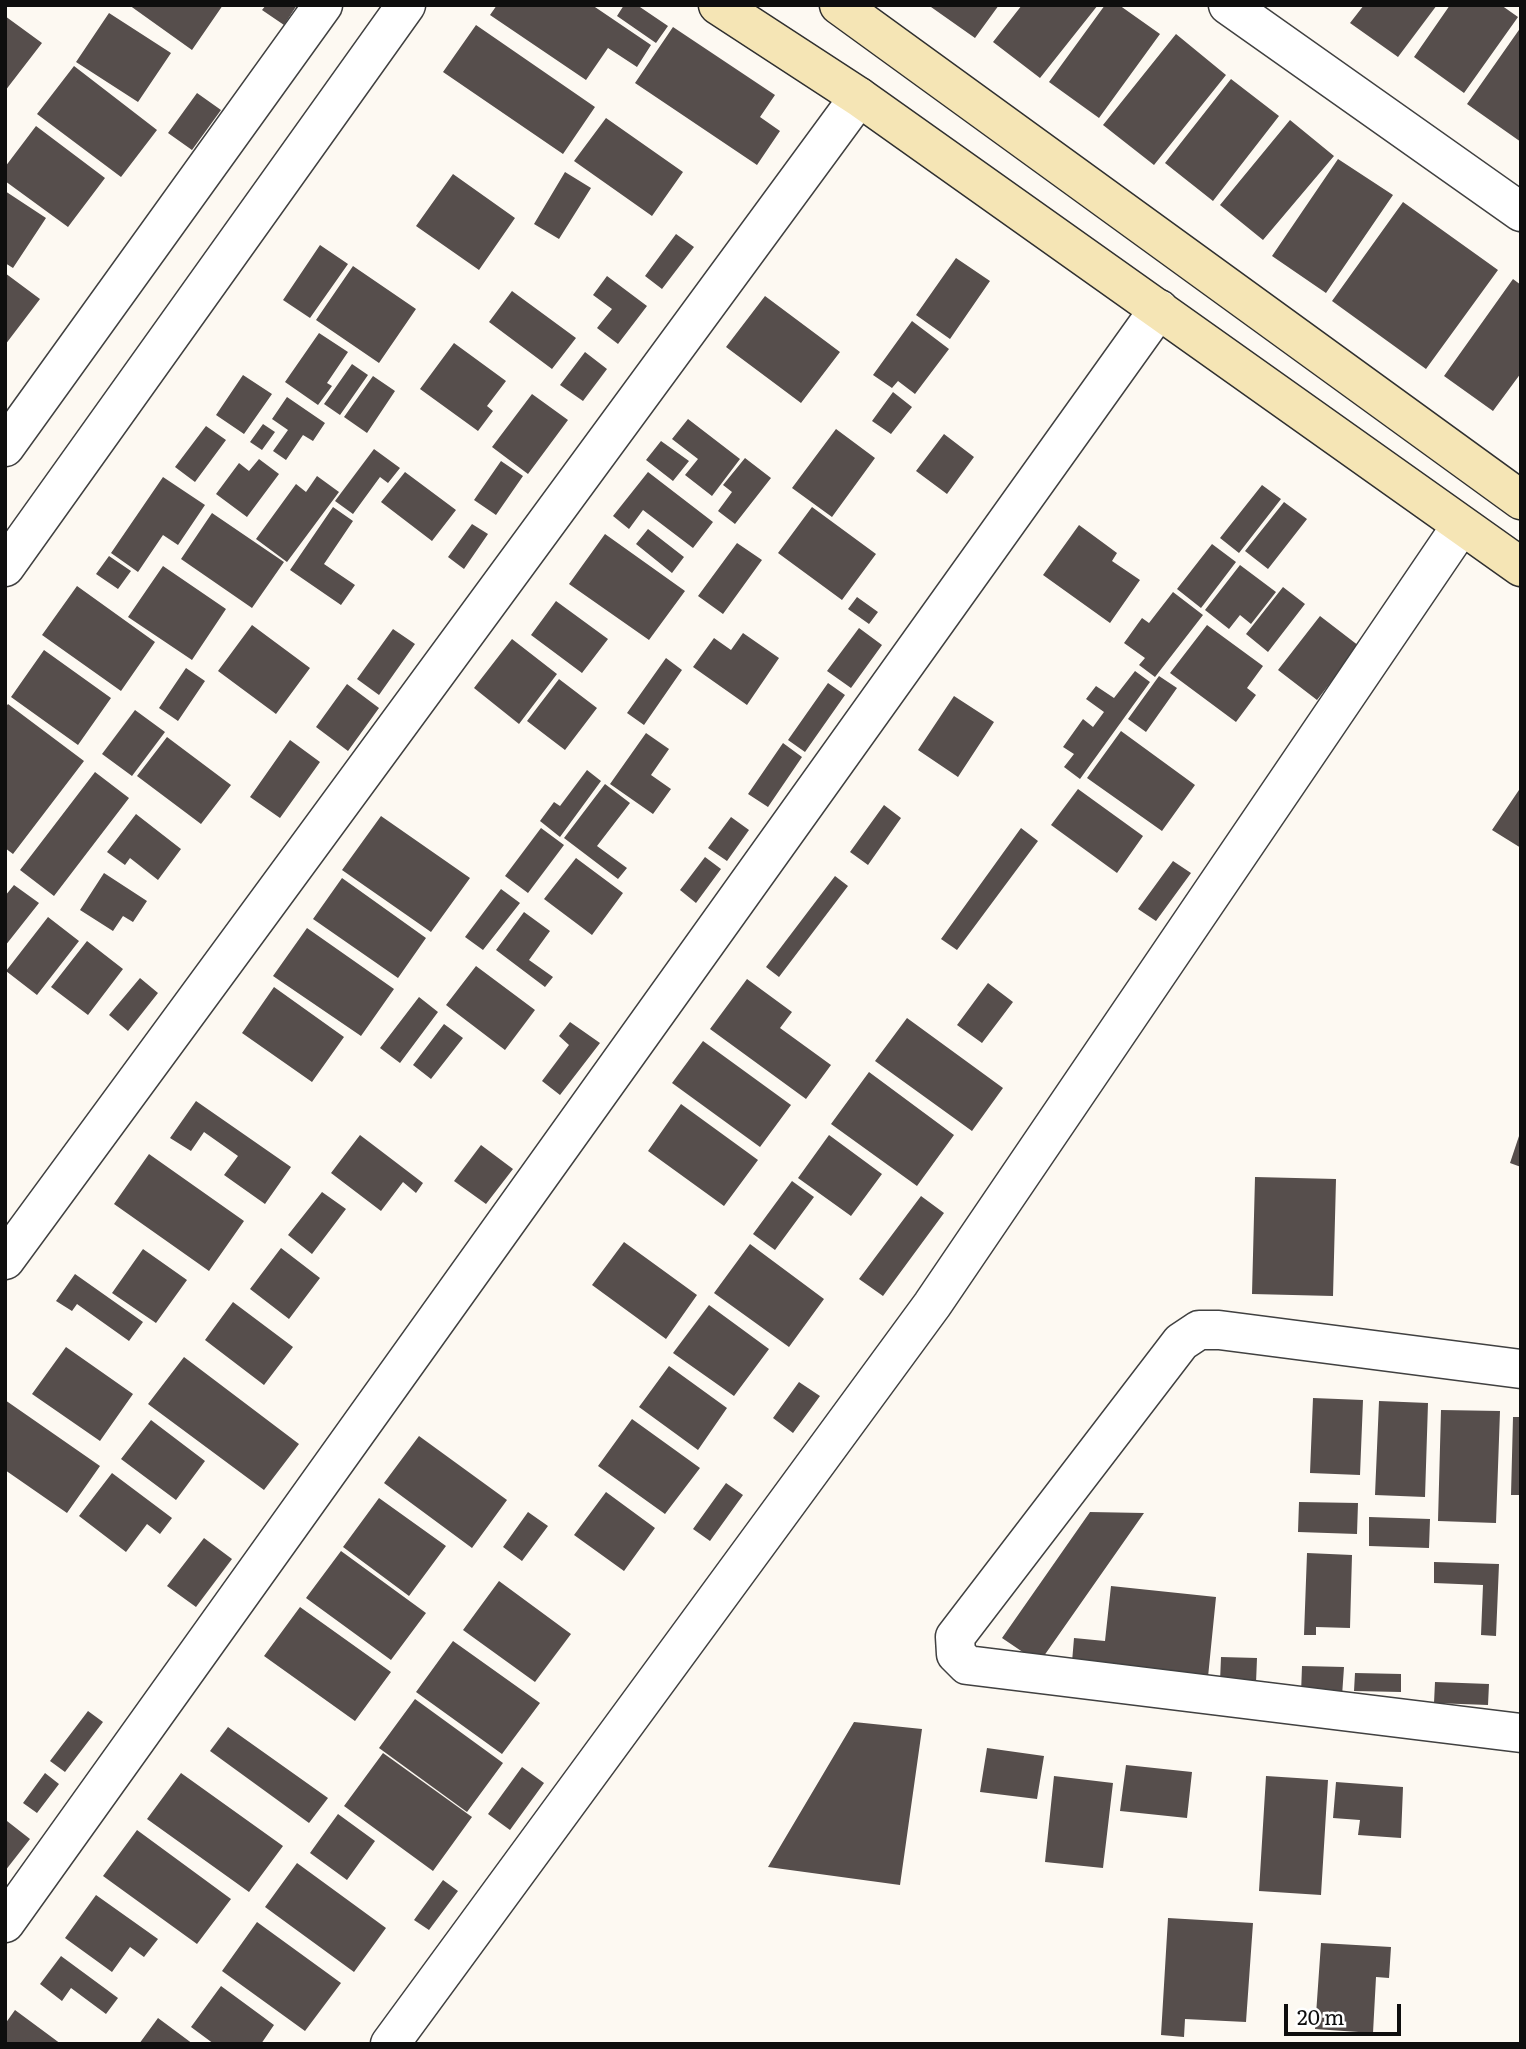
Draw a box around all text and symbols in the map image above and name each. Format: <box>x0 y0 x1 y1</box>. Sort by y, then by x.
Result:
scale bar <box>1288 1990 1405 2034</box>
text: 20 m <box>1297 2000 1344 2031</box>

